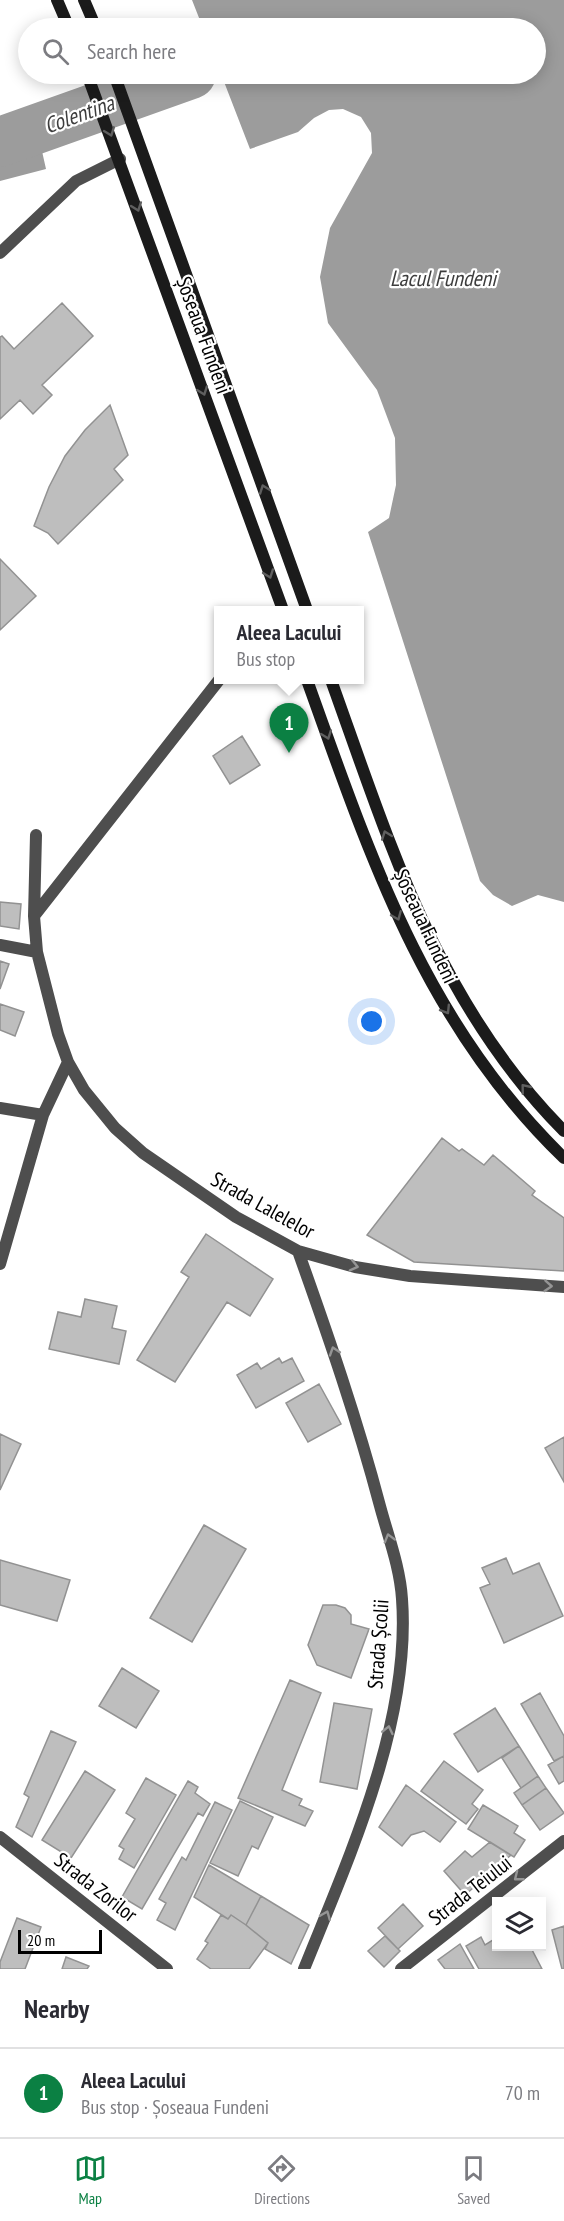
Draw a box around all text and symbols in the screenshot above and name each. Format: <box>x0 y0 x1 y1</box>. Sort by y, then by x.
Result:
search box <box>18 18 546 84</box>
icon: search <box>39 35 72 68</box>
text: Search here <box>87 37 176 65</box>
water label: Colentina <box>40 88 119 139</box>
one-way arrow <box>102 127 115 137</box>
one-way arrow <box>130 201 142 212</box>
water label: Lacul Fundeni <box>390 264 499 292</box>
street label: Șoseaua Fundeni <box>170 273 238 397</box>
one-way arrow <box>196 385 209 395</box>
one-way arrow <box>259 484 271 495</box>
one-way arrow <box>262 568 275 579</box>
popup <box>214 606 364 684</box>
text: Aleea Lacului <box>237 618 341 646</box>
text: Bus stop <box>237 646 295 672</box>
pin: 1 <box>270 704 308 753</box>
one-way arrow <box>319 729 332 740</box>
one-way arrow <box>381 830 394 841</box>
street label: Șoseaua Fundeni <box>388 865 464 987</box>
one-way arrow <box>390 910 402 921</box>
one-way arrow <box>439 1004 451 1014</box>
your location <box>357 1007 386 1036</box>
one-way arrow <box>521 1084 532 1095</box>
street label: Strada Lalelelor <box>206 1165 320 1245</box>
one-way arrow <box>349 1259 359 1272</box>
one-way arrow <box>543 1279 552 1292</box>
one-way arrow <box>329 1346 342 1357</box>
one-way arrow <box>384 1533 396 1544</box>
street label: Strada Școlii <box>361 1598 395 1690</box>
one-way arrow <box>381 1726 394 1736</box>
street label: Strada Zorilor <box>49 1846 143 1928</box>
street label: Strada Teiului <box>423 1849 517 1931</box>
one-way arrow <box>514 1869 525 1880</box>
map controls <box>492 1897 546 1951</box>
button: layers <box>492 1897 546 1951</box>
one-way arrow <box>319 1910 331 1921</box>
scale bar <box>18 1927 102 1954</box>
text: 20 m <box>27 1930 55 1950</box>
text: Nearby <box>24 1992 89 2025</box>
text: Aleea Lacului <box>81 2066 186 2094</box>
text: 1 <box>39 2080 48 2106</box>
text: 70 m <box>505 2080 540 2106</box>
text: Bus stop · Șoseaua Fundeni <box>81 2094 269 2120</box>
tab: Map <box>74 2152 107 2208</box>
tab: Directions <box>254 2152 310 2208</box>
tab: Saved <box>457 2152 490 2208</box>

